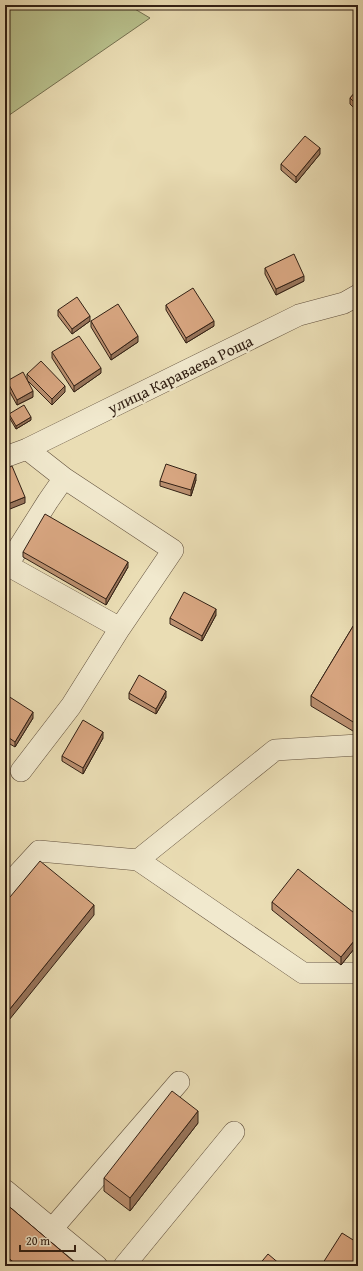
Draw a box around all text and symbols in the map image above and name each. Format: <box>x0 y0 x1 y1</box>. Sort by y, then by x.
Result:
street label: улица Караваева Роща <box>102 328 257 420</box>
scale bar <box>20 1227 75 1253</box>
text: 20 m <box>26 1232 50 1249</box>

